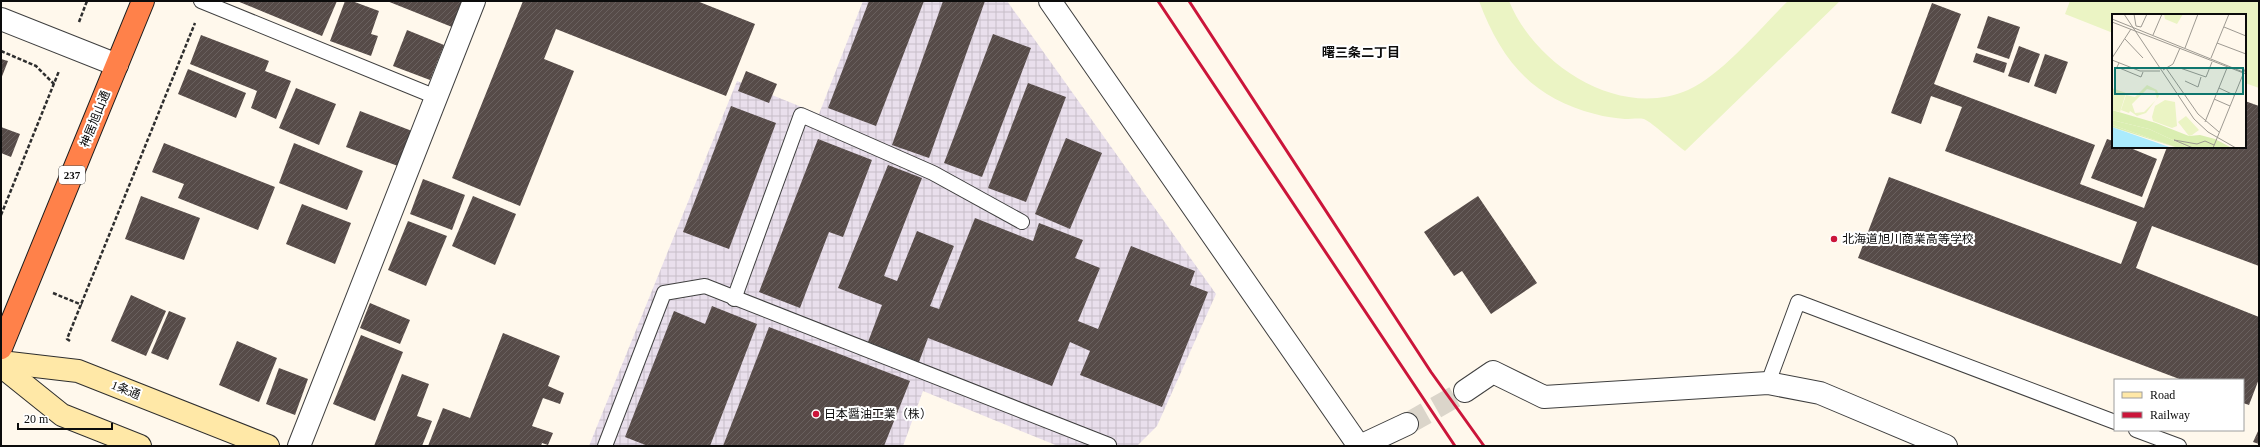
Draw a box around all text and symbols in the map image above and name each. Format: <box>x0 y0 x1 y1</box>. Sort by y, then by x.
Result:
inset map <box>2112 14 2246 148</box>
district label: 曙三条二丁目 <box>1322 45 1400 60</box>
street label: 神居旭山通 <box>77 89 113 149</box>
road number: 237 <box>59 166 85 184</box>
place label: 北海道旭川商業高等学校 <box>1842 232 1974 246</box>
marker: 北海道旭川商業高等学校 <box>1829 234 1839 244</box>
street label: 1条通 <box>109 378 143 402</box>
legend <box>2114 379 2244 431</box>
text: Road <box>2150 388 2175 402</box>
scale bar <box>18 405 112 431</box>
place label: 日本醤油工業（株） <box>824 407 932 421</box>
text: Railway <box>2150 408 2190 422</box>
marker: 日本醤油工業（株） <box>811 409 821 419</box>
text: 20 m <box>24 412 49 426</box>

